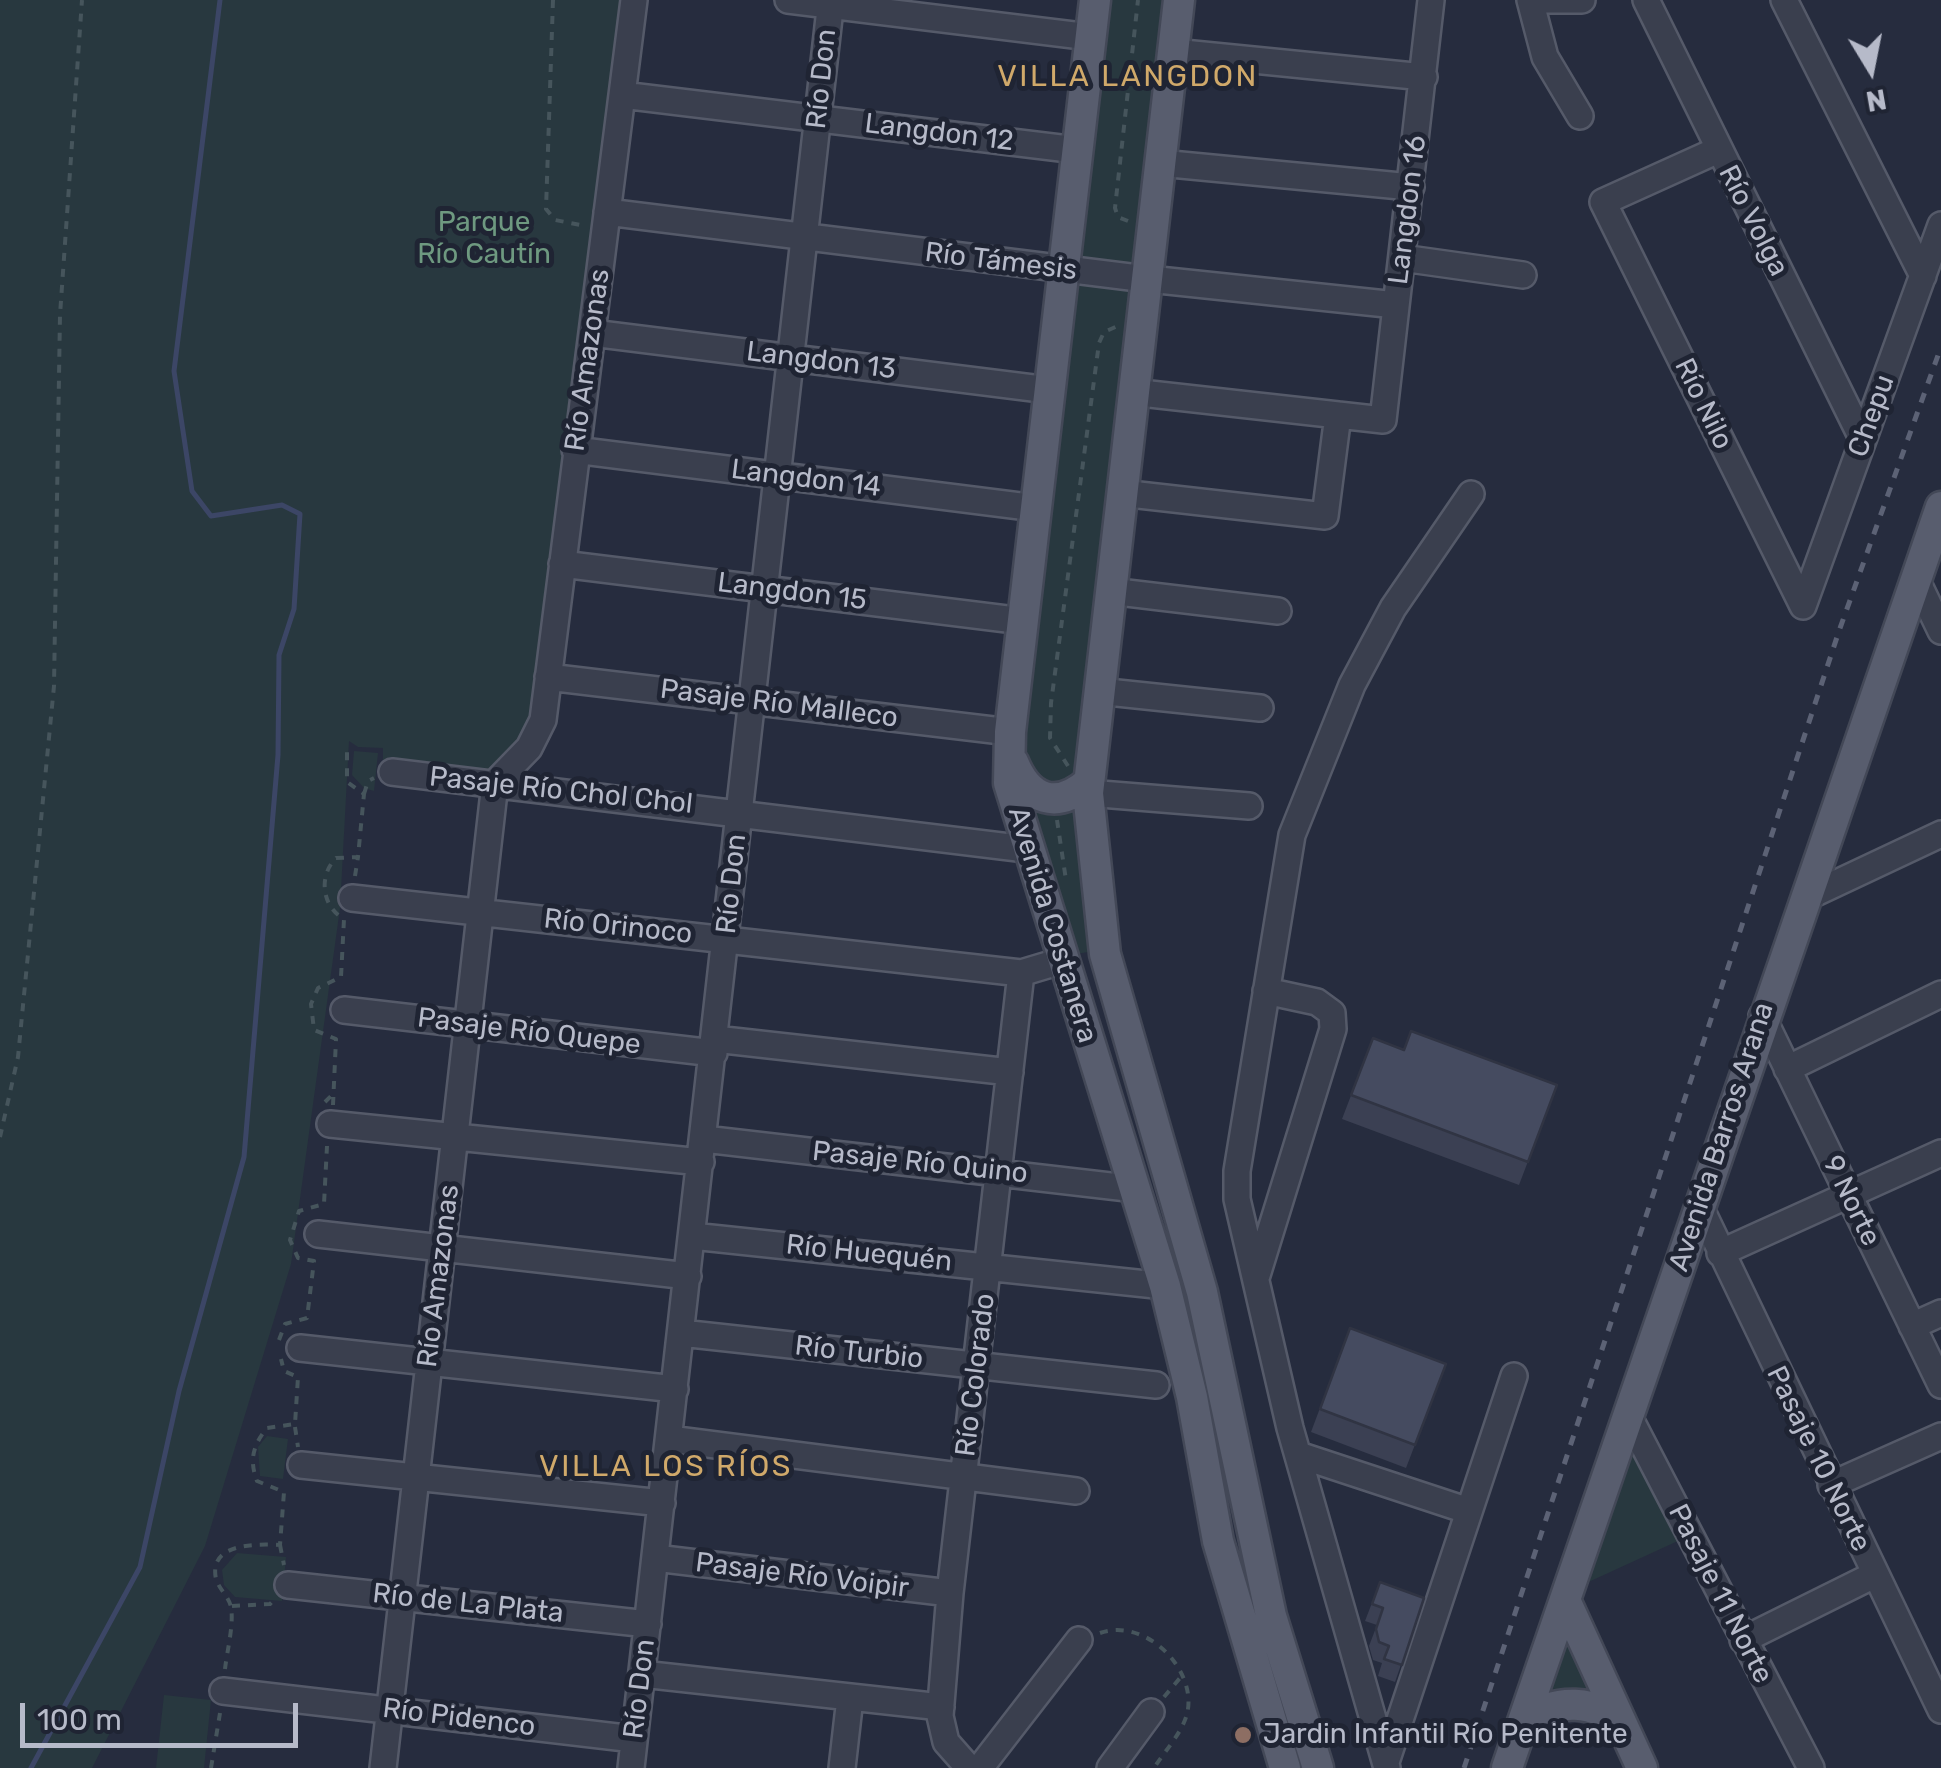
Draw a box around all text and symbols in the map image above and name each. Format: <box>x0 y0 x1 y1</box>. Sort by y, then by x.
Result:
north arrow <box>1821 20 1921 120</box>
street label: Río Don <box>800 27 844 131</box>
district label: VILLA LANGDON <box>997 59 1259 95</box>
text: N <box>1864 82 1889 118</box>
street label: Langdon 12 <box>863 107 1015 159</box>
street label: Langdon 16 <box>1382 133 1434 287</box>
street label: Río Volga <box>1711 160 1795 282</box>
park label: Parque Río Cautín <box>417 206 551 272</box>
street label: Río Támesis <box>923 236 1079 288</box>
street label: Río Amazonas <box>559 267 617 453</box>
street label: Langdon 13 <box>744 335 898 387</box>
street label: Río Nilo <box>1667 353 1739 455</box>
street label: Chepu <box>1842 370 1902 462</box>
street label: Langdon 14 <box>729 453 883 505</box>
street label: Langdon 15 <box>715 566 869 618</box>
street label: Pasaje Río Malleco <box>658 673 900 735</box>
street label: Pasaje Río Chol Chol <box>428 760 694 822</box>
street label: Avenida Costanera <box>1000 803 1104 1047</box>
street label: Río Don <box>710 832 754 936</box>
street label: Río Orinoco <box>542 903 694 951</box>
street label: Avenida Barros Arana <box>1663 998 1781 1276</box>
street label: Pasaje Río Quepe <box>415 1002 643 1062</box>
street label: Pasaje Río Quino <box>811 1135 1029 1191</box>
street label: 9 Norte <box>1815 1150 1887 1252</box>
street label: Río Amazonas <box>411 1183 467 1369</box>
street label: Río Huequén <box>784 1229 954 1279</box>
street label: Río Colorado <box>949 1291 1003 1459</box>
street label: Río Turbio <box>793 1330 925 1376</box>
street label: Pasaje 10 Norte <box>1759 1361 1877 1557</box>
district label: VILLA LOS RÍOS <box>539 1449 793 1485</box>
street label: Pasaje 11 Norte <box>1660 1499 1780 1689</box>
street label: Pasaje Río Voipir <box>693 1546 911 1606</box>
street label: Río de La Plata <box>371 1577 565 1631</box>
street label: Río Don <box>617 1637 663 1741</box>
scale bar <box>25 1683 302 1745</box>
street label: Río Pidenco <box>381 1692 537 1744</box>
text: 100 m <box>37 1702 122 1738</box>
place label: Jardin Infantil Río Penitente <box>1263 1718 1628 1752</box>
marker: Jardin Infantil Río Penitente <box>1232 1724 1254 1746</box>

